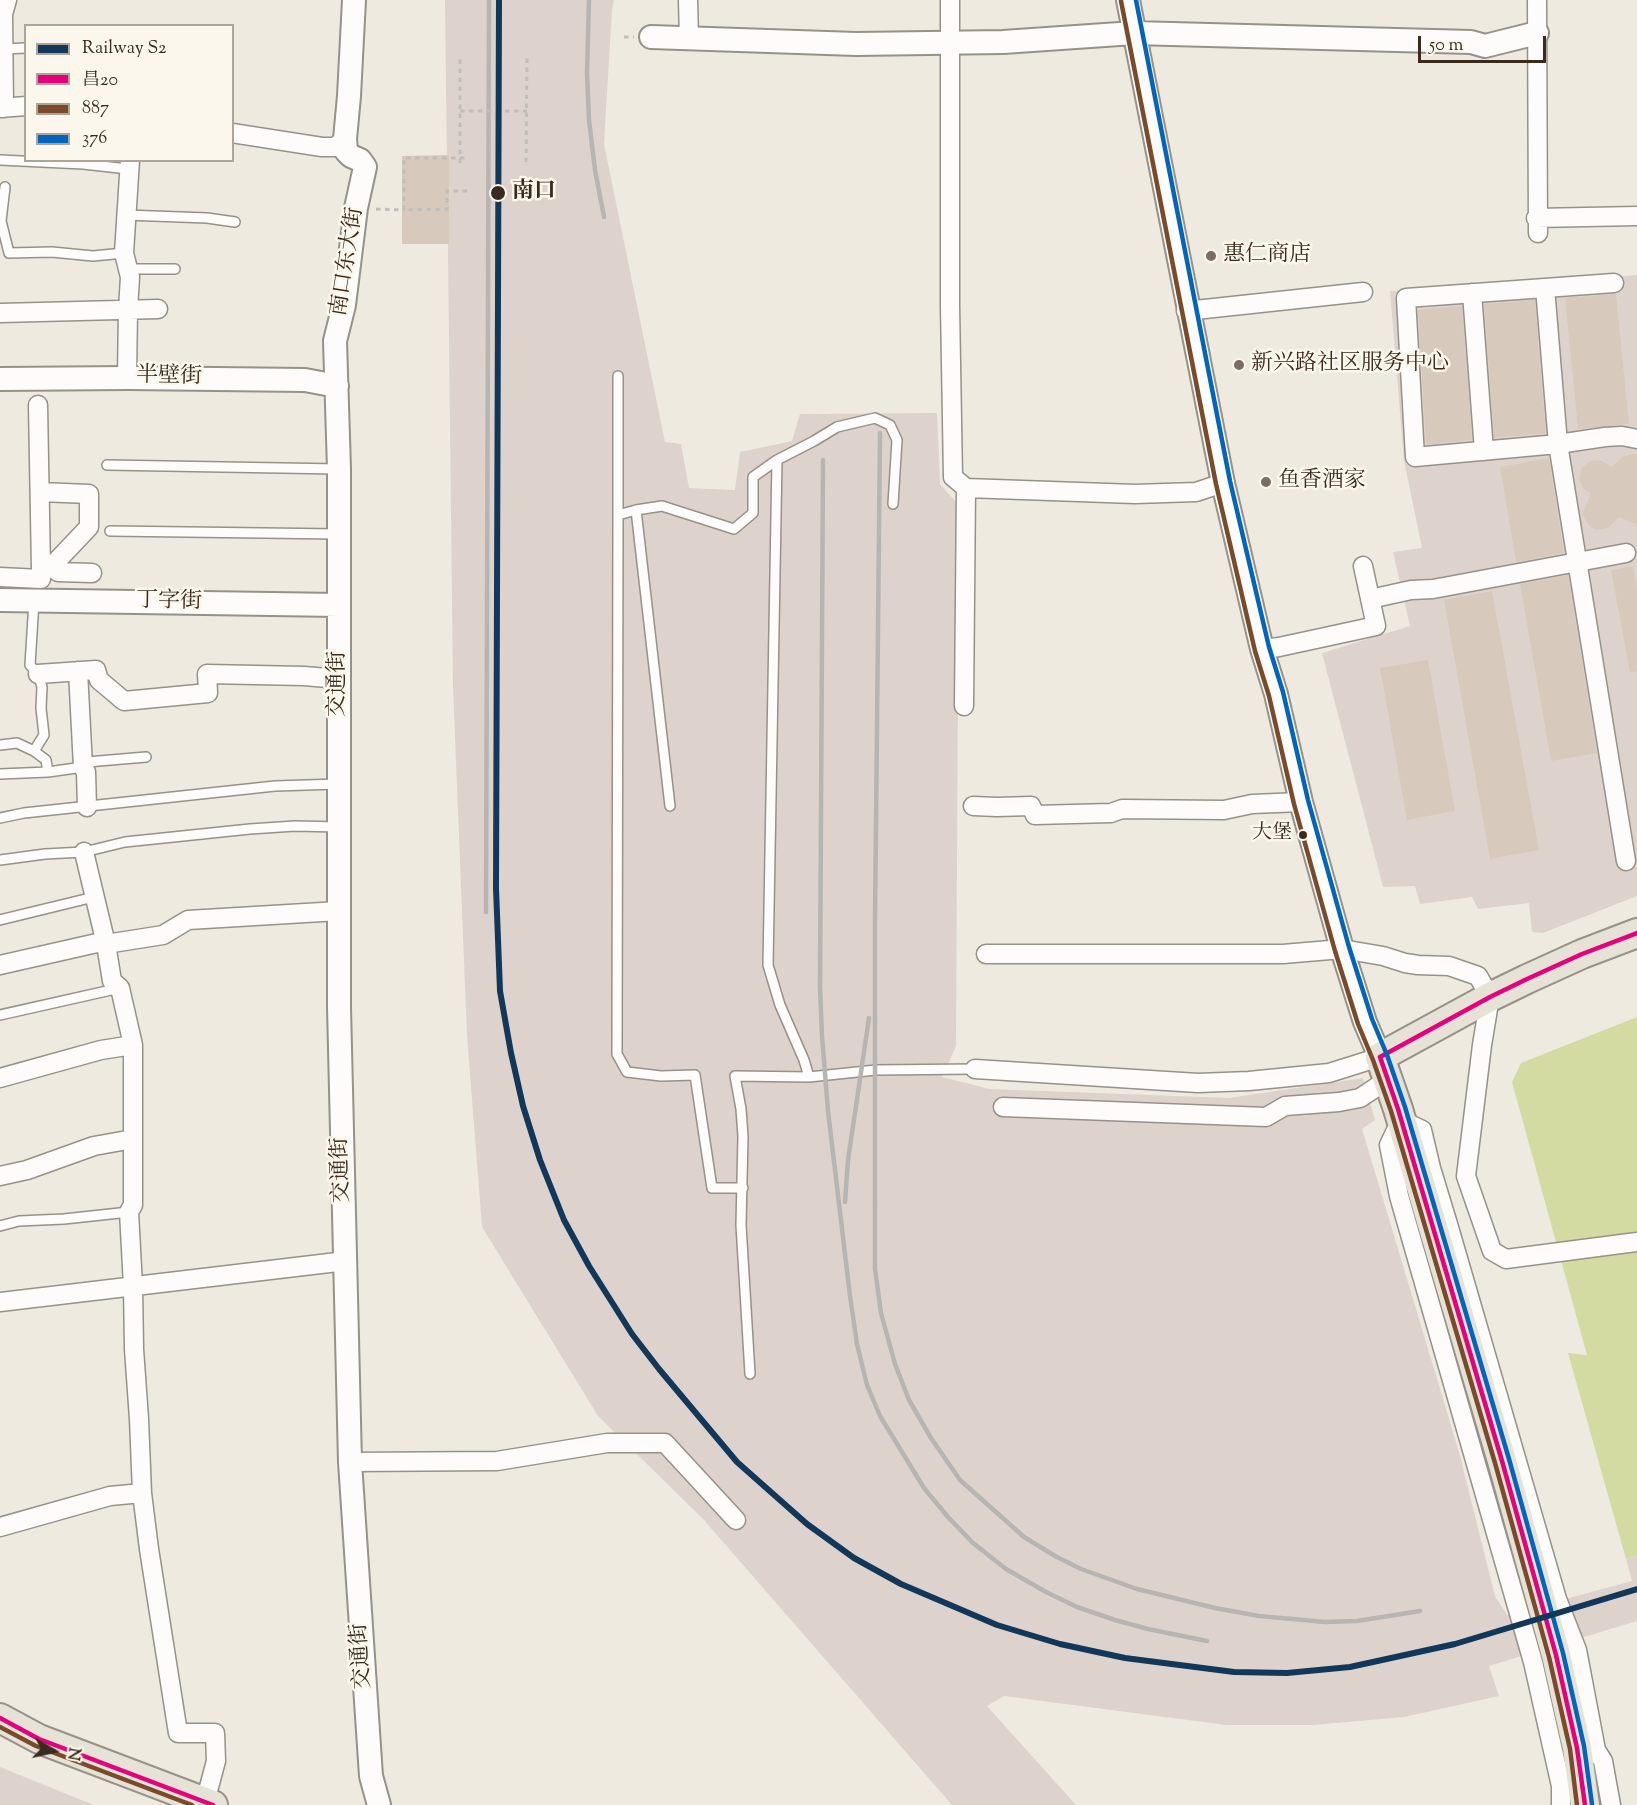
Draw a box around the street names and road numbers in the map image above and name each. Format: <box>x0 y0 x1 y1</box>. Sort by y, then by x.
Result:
street label: 南口东大街 <box>327 206 371 318</box>
street label: 半壁街 <box>136 364 202 392</box>
street label: 丁字街 <box>136 589 202 617</box>
street label: 交通街 <box>326 651 352 717</box>
street label: 交通街 <box>329 1137 357 1203</box>
street label: 交通街 <box>348 1622 378 1690</box>

